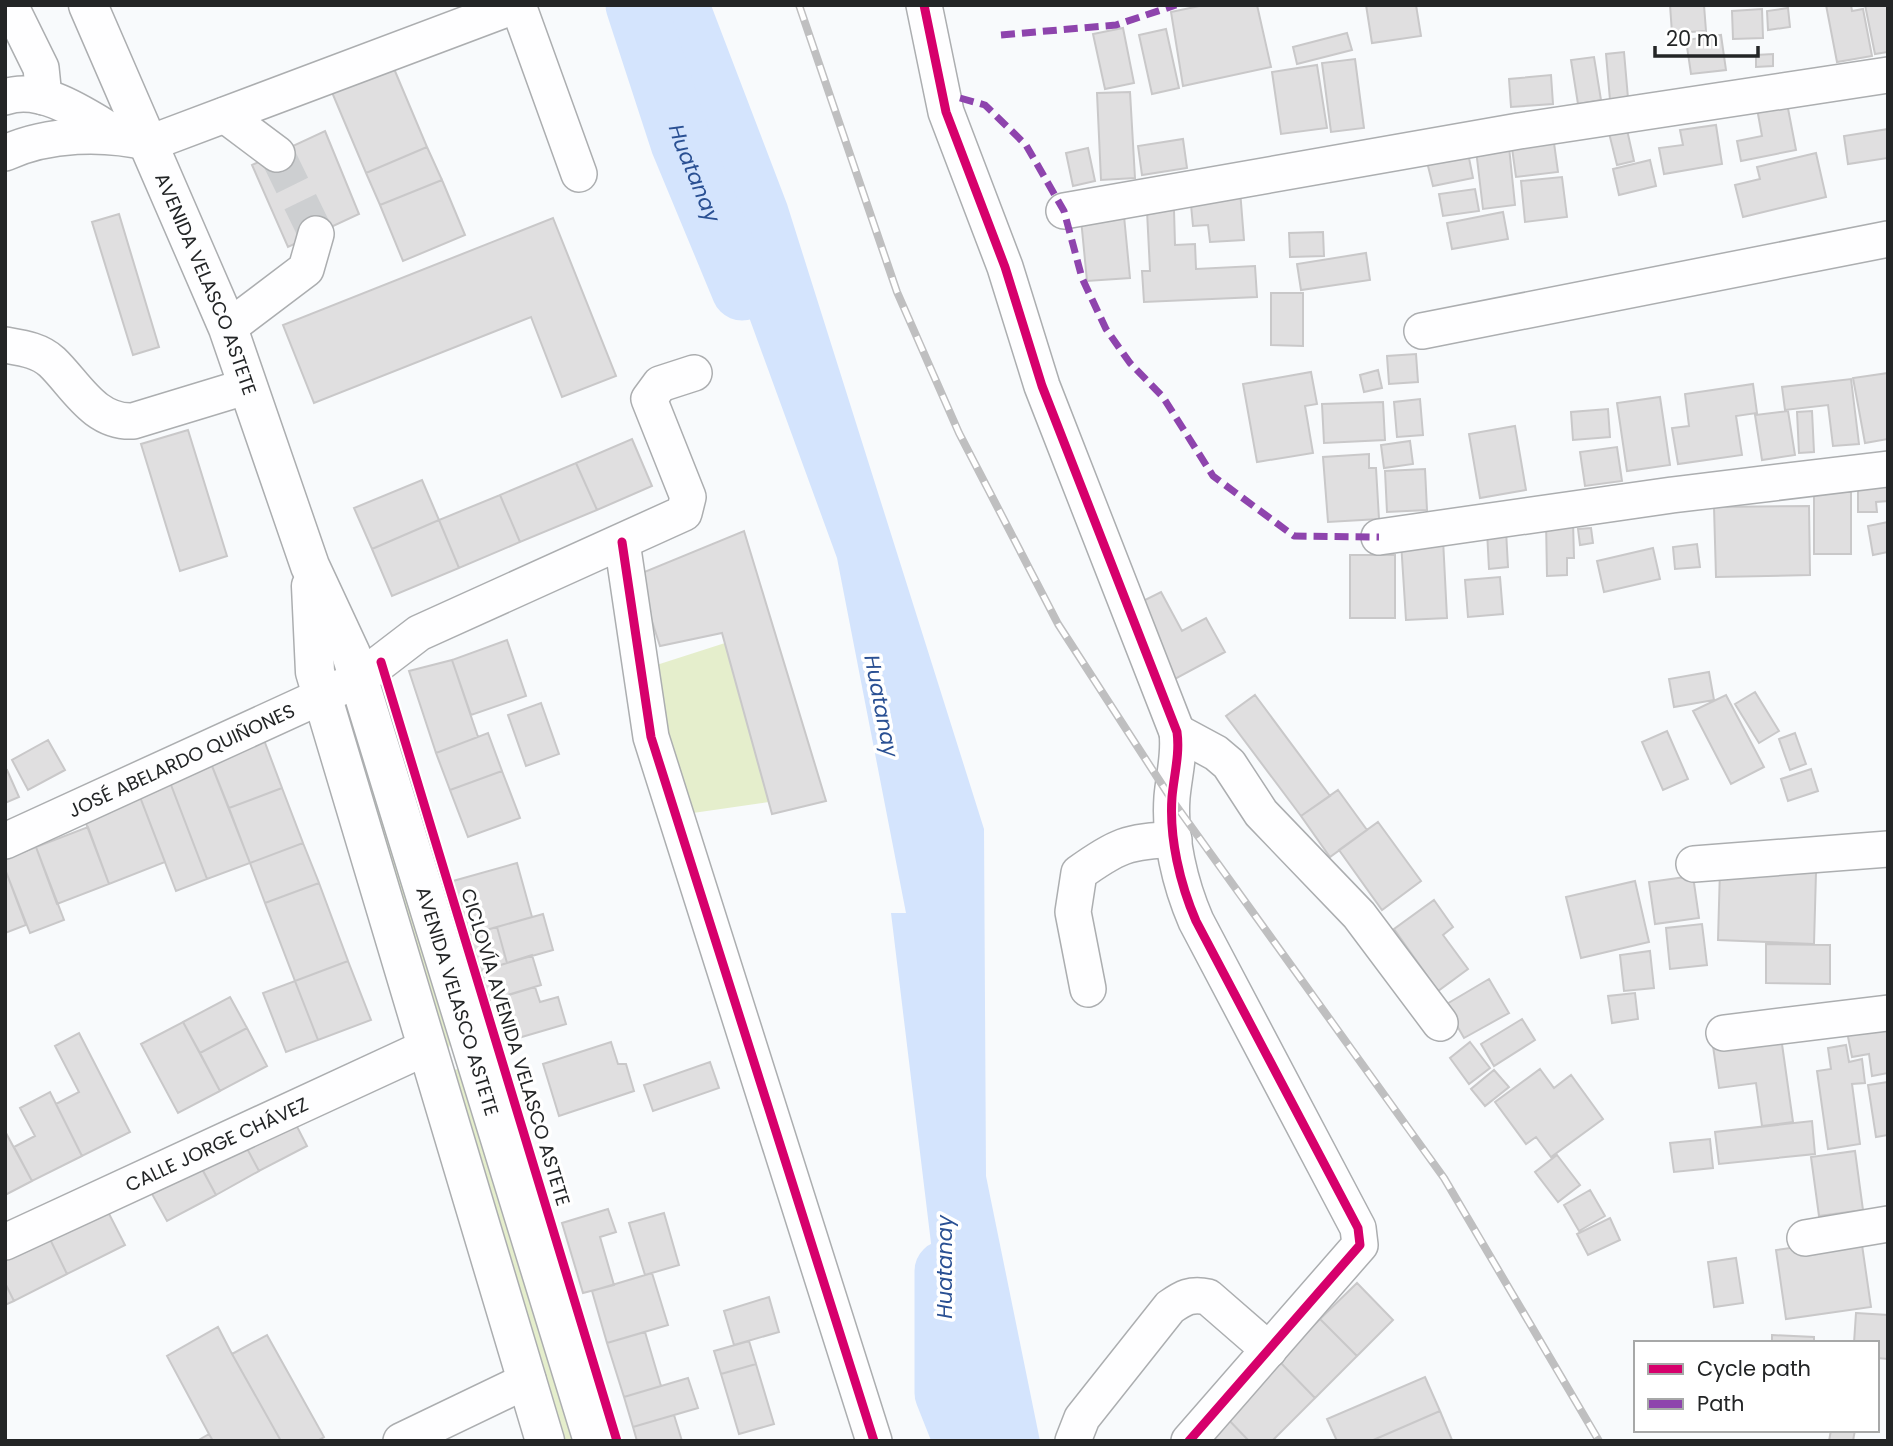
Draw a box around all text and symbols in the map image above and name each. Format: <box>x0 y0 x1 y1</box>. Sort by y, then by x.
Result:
scale bar <box>1655 14 1758 58</box>
text: 20 m <box>1666 24 1719 53</box>
water label: Huatanay <box>662 120 728 228</box>
street label: AVENIDA VELASCO ASTETE <box>148 169 263 399</box>
water label: Huatanay <box>857 652 906 761</box>
street label: JOSÉ ABELARDO QUIÑONES <box>64 697 299 824</box>
street label: AVENIDA VELASCO ASTETE <box>409 883 505 1119</box>
street label: CICLOVÍA AVENIDA VELASCO ASTETE <box>454 885 577 1209</box>
street label: CALLE JORGE CHÁVEZ <box>121 1091 312 1199</box>
water label: Huatanay <box>930 1214 959 1319</box>
legend <box>1634 1341 1879 1432</box>
text: Cycle path <box>1697 1354 1811 1383</box>
text: Path <box>1697 1389 1744 1418</box>

